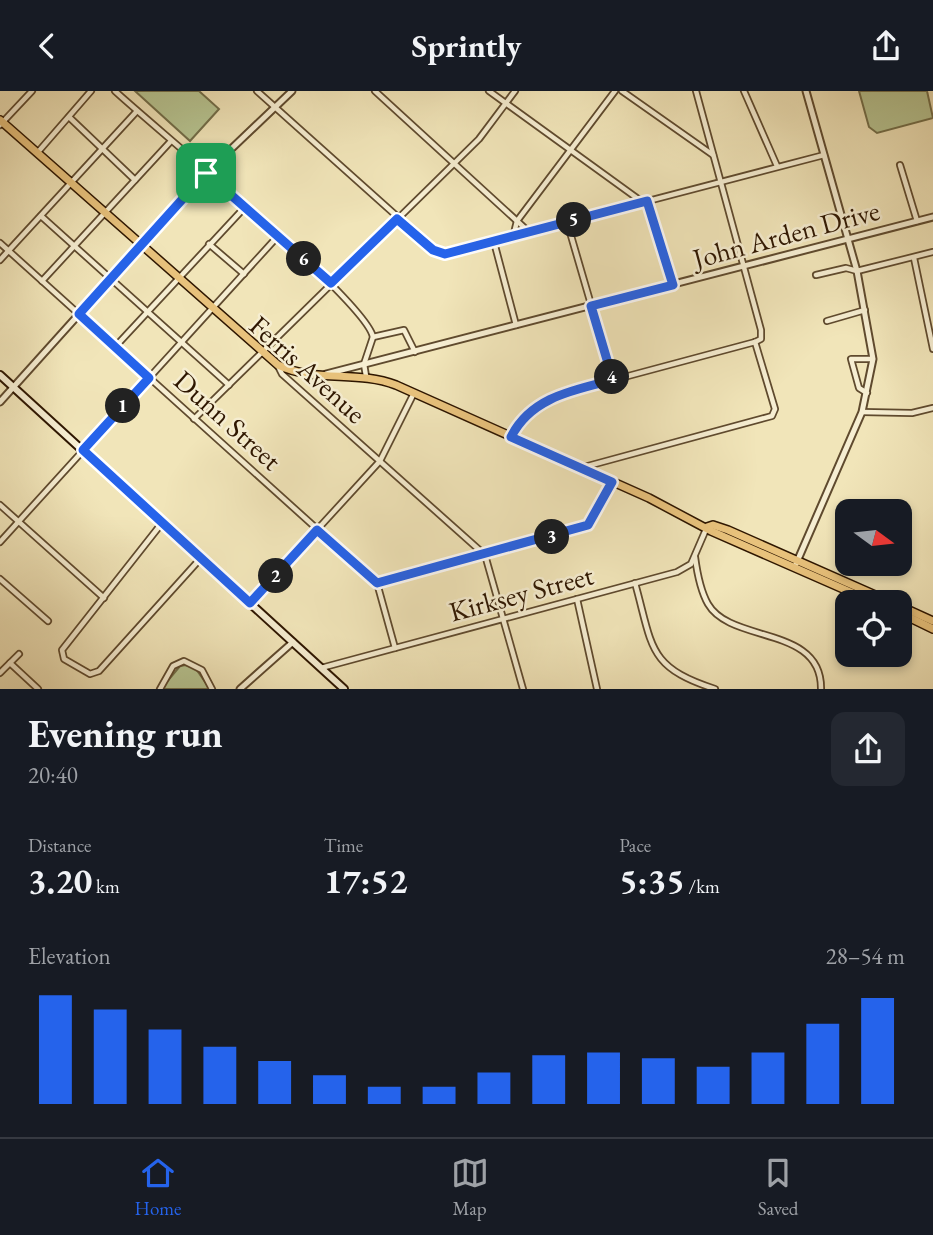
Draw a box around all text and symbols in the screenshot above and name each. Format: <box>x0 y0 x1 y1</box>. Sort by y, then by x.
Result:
text: Sprintly <box>412 25 521 67</box>
icon: back <box>28 27 66 65</box>
icon: share <box>867 27 905 65</box>
pin <box>176 143 236 203</box>
icon: arrive <box>187 154 225 192</box>
street label: John Arden Drive <box>687 192 883 277</box>
pin: 5 <box>556 202 592 237</box>
text: 5 <box>568 207 579 232</box>
pin: 6 <box>286 241 322 277</box>
text: 6 <box>298 246 309 271</box>
street label: Ferris Avenue <box>242 307 374 431</box>
pin: 4 <box>594 359 630 395</box>
street label: Dunn Street <box>167 362 289 478</box>
text: 4 <box>606 364 617 389</box>
pin: 1 <box>106 389 140 423</box>
text: 1 <box>117 393 128 418</box>
north arrow <box>835 499 912 576</box>
map controls <box>835 499 912 667</box>
pin: 3 <box>534 519 570 555</box>
text: 3 <box>546 524 557 549</box>
street label: Kirksey Street <box>445 556 597 630</box>
pin: 2 <box>258 559 294 594</box>
text: 2 <box>270 563 281 588</box>
button: locate <box>835 590 912 667</box>
text: Evening run <box>28 709 223 758</box>
button: share <box>831 712 905 786</box>
text: 20:40 <box>28 760 78 790</box>
text: Distance <box>28 833 91 858</box>
text: Time <box>324 833 363 858</box>
text: Pace <box>619 833 651 858</box>
text: 3.20 <box>28 858 92 903</box>
text: 17:52 <box>324 858 408 903</box>
text: 5:35 <box>619 858 685 903</box>
text: km <box>92 874 120 899</box>
text: /km <box>685 874 720 899</box>
text: Elevation <box>28 941 111 971</box>
text: 28–54 m <box>826 941 905 971</box>
tab: Home <box>135 1154 182 1221</box>
tab: Map <box>451 1154 489 1221</box>
tab: Saved <box>758 1154 798 1221</box>

